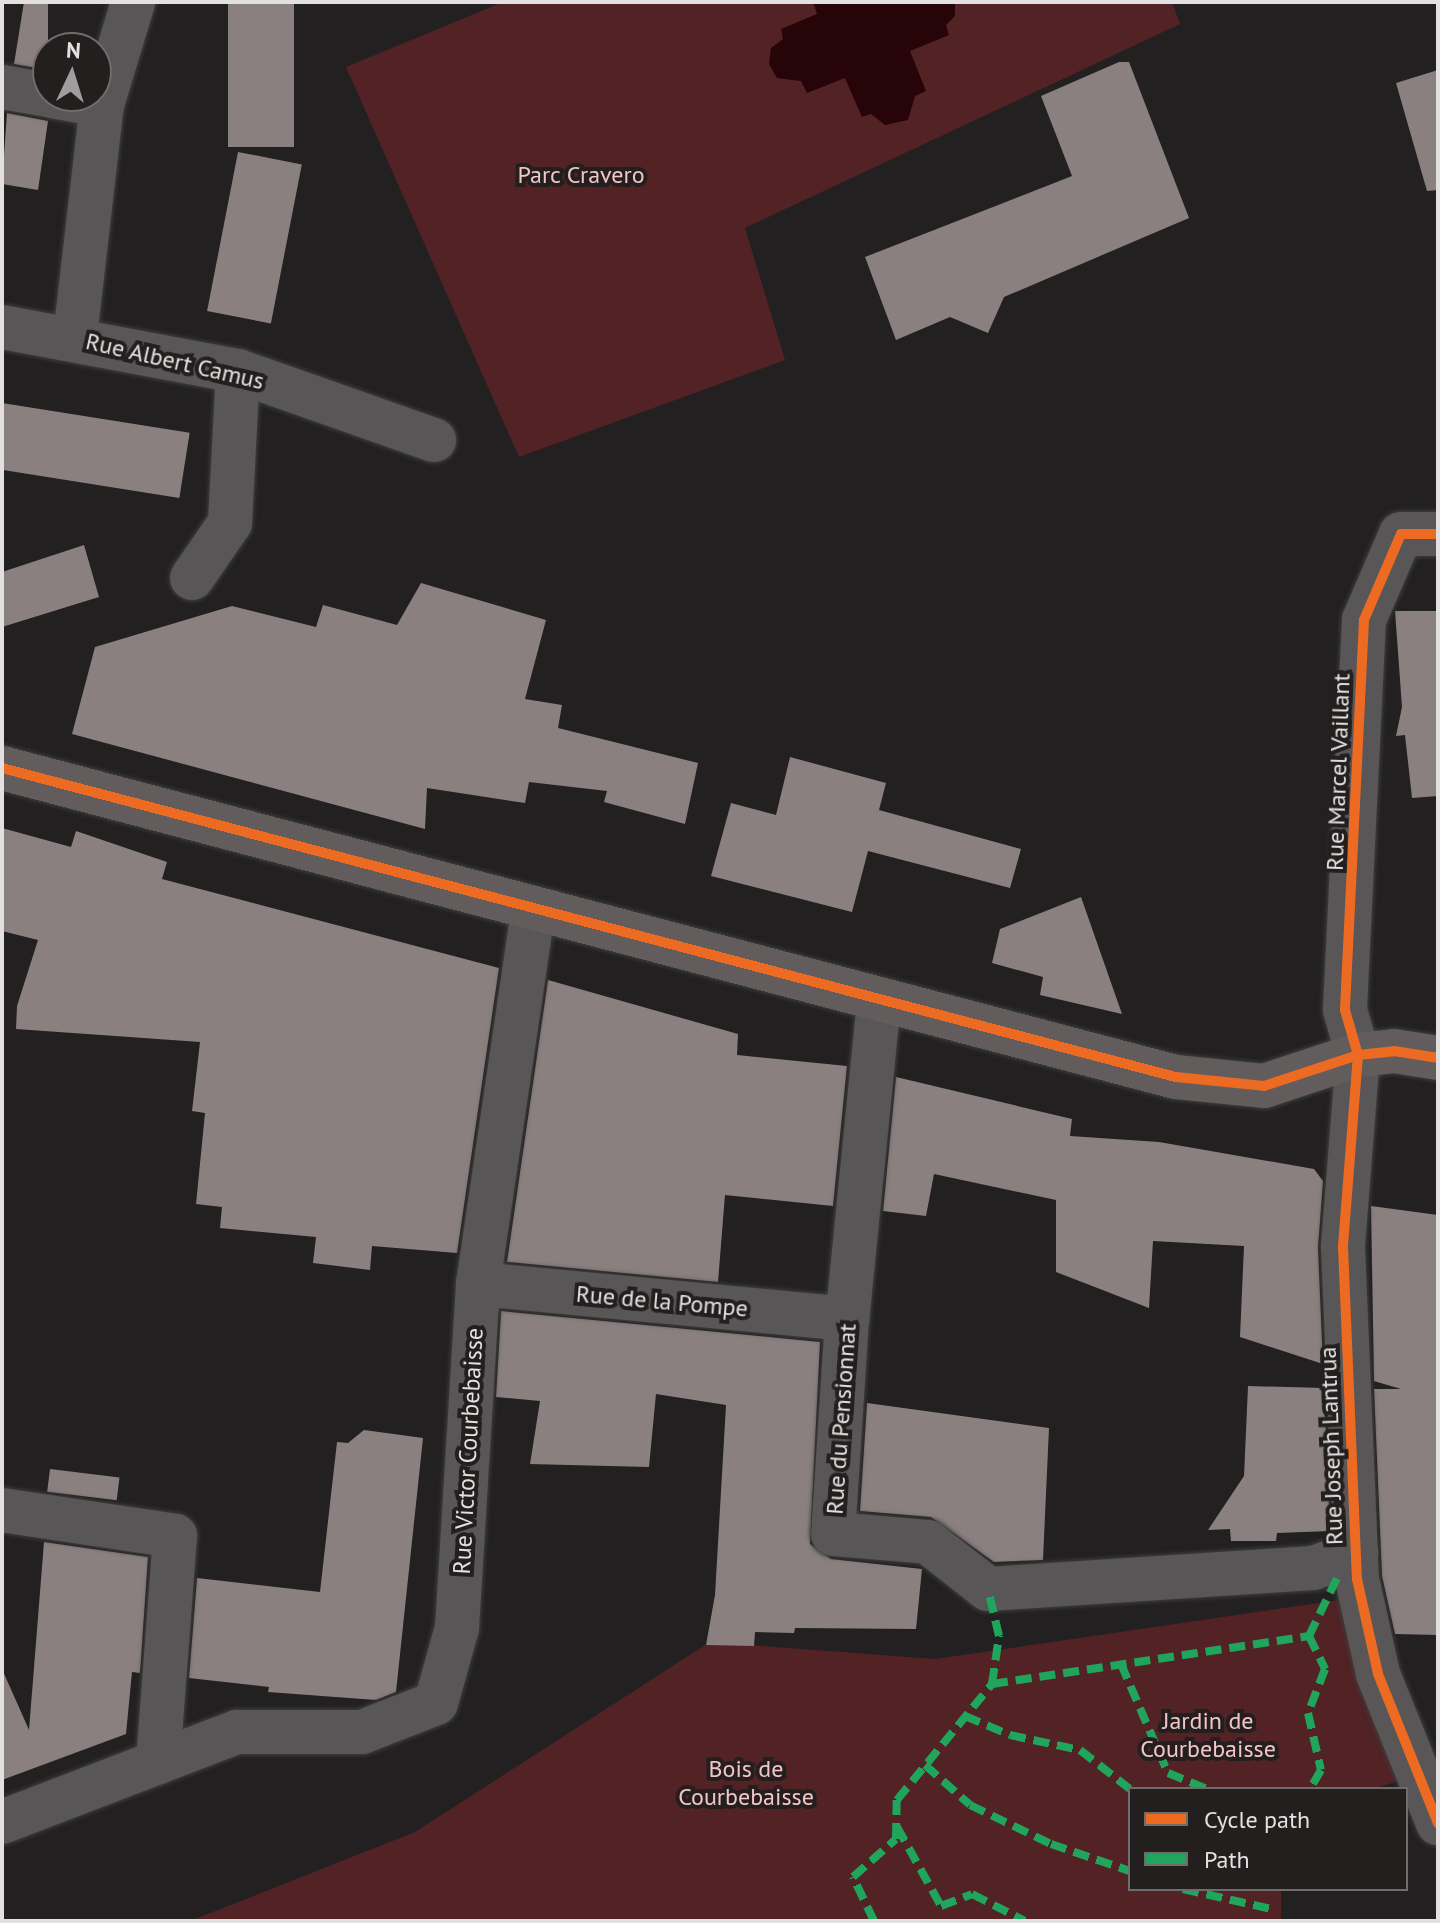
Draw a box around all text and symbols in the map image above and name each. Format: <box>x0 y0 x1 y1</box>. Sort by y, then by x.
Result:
north arrow <box>32 32 112 112</box>
text: N <box>65 36 82 65</box>
park label: Parc Cravero <box>517 161 645 189</box>
street label: Rue Albert Camus <box>83 326 267 396</box>
street label: Rue Marcel Vaillant <box>1320 672 1356 872</box>
street label: Rue de la Pompe <box>575 1279 749 1323</box>
street label: Rue du Pensionnat <box>820 1323 862 1515</box>
street label: Rue Victor Courbebaisse <box>447 1327 489 1575</box>
street label: Rue Joseph Lantrua <box>1313 1346 1349 1546</box>
park label: Jardin de Courbebaisse <box>1140 1707 1276 1763</box>
park label: Bois de Courbebaisse <box>678 1755 814 1811</box>
legend <box>1128 1787 1408 1891</box>
text: Cycle path <box>1204 1804 1310 1835</box>
text: Path <box>1204 1844 1250 1875</box>

